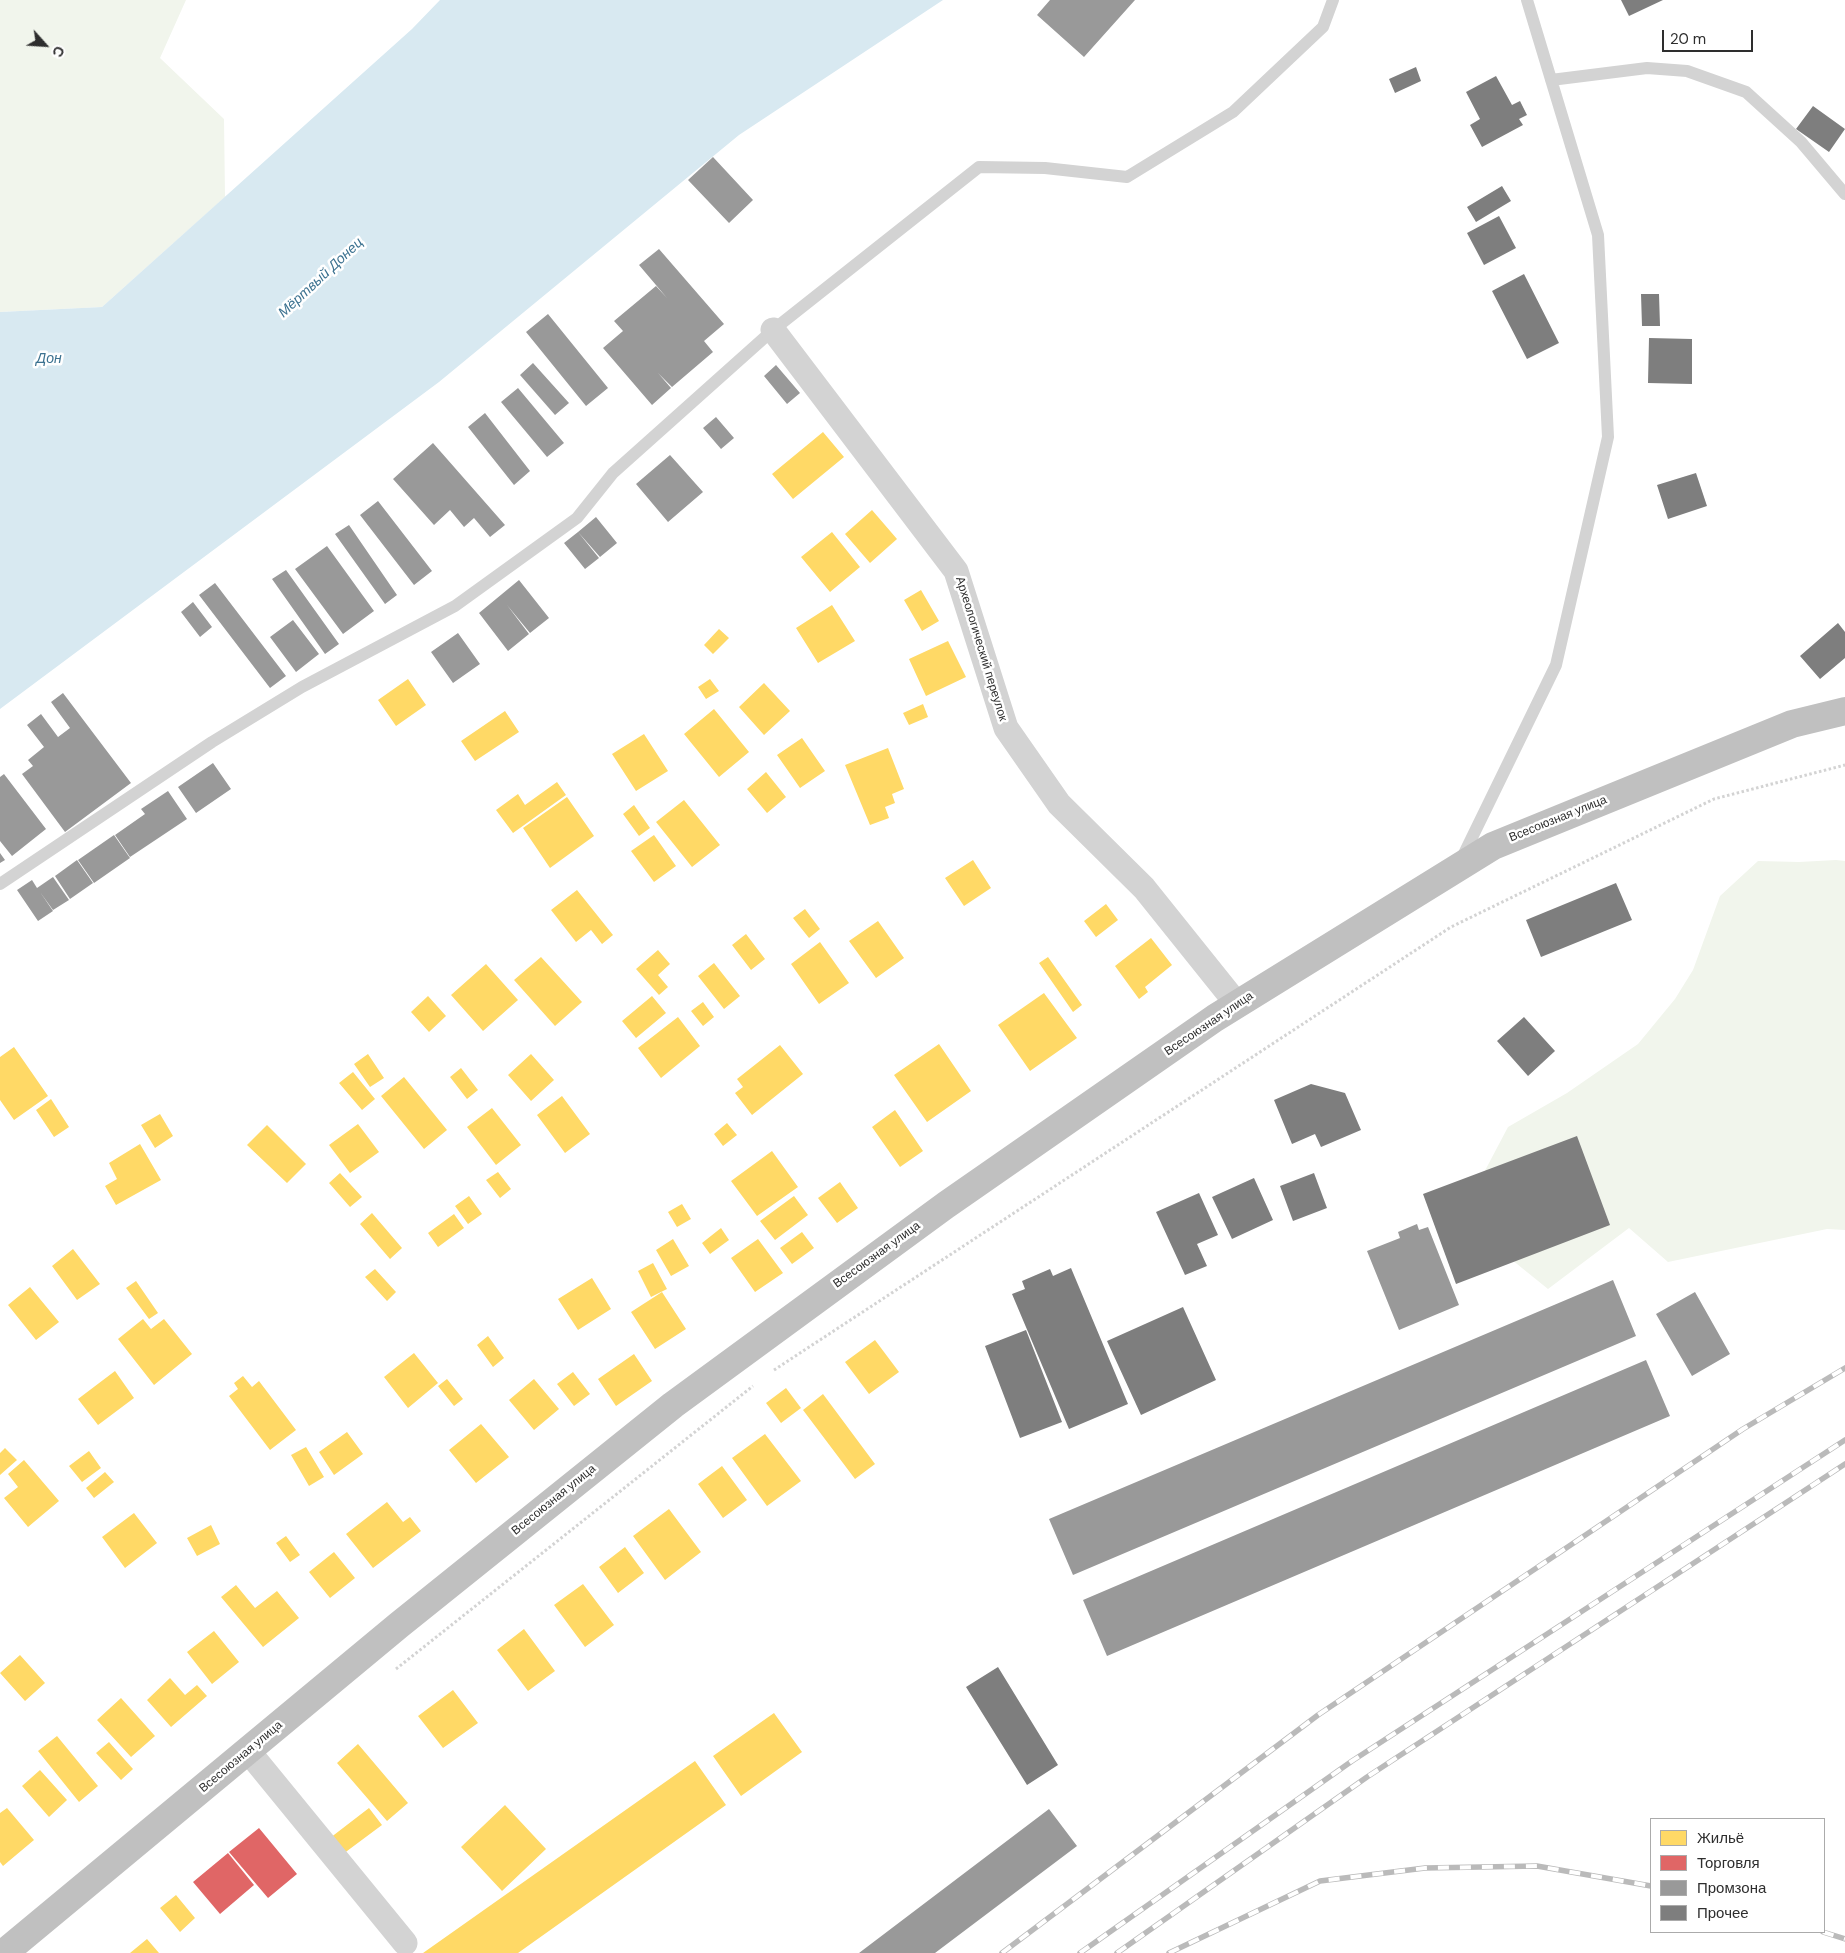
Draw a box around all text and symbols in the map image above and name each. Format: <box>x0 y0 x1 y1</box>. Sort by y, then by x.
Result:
north arrow <box>20 20 70 70</box>
scale bar <box>1665 20 1756 52</box>
text: 20 m <box>1670 29 1706 49</box>
text: С <box>48 43 69 60</box>
water label: Мёртвый Донец <box>275 235 367 321</box>
water label: Дон <box>36 351 62 367</box>
street label: Археологический переулок <box>952 575 1010 723</box>
street label: Всесоюзная улица <box>1507 793 1609 845</box>
street label: Всесоюзная улица <box>1162 989 1256 1059</box>
street label: Всесоюзная улица <box>831 1219 923 1291</box>
street label: Всесоюзная улица <box>509 1462 599 1538</box>
street label: Всесоюзная улица <box>197 1718 285 1796</box>
legend <box>1650 1818 1825 1933</box>
text: Жильё <box>1697 1828 1744 1848</box>
text: Торговля <box>1697 1853 1760 1873</box>
text: Промзона <box>1697 1878 1766 1898</box>
text: Прочее <box>1697 1903 1749 1923</box>

